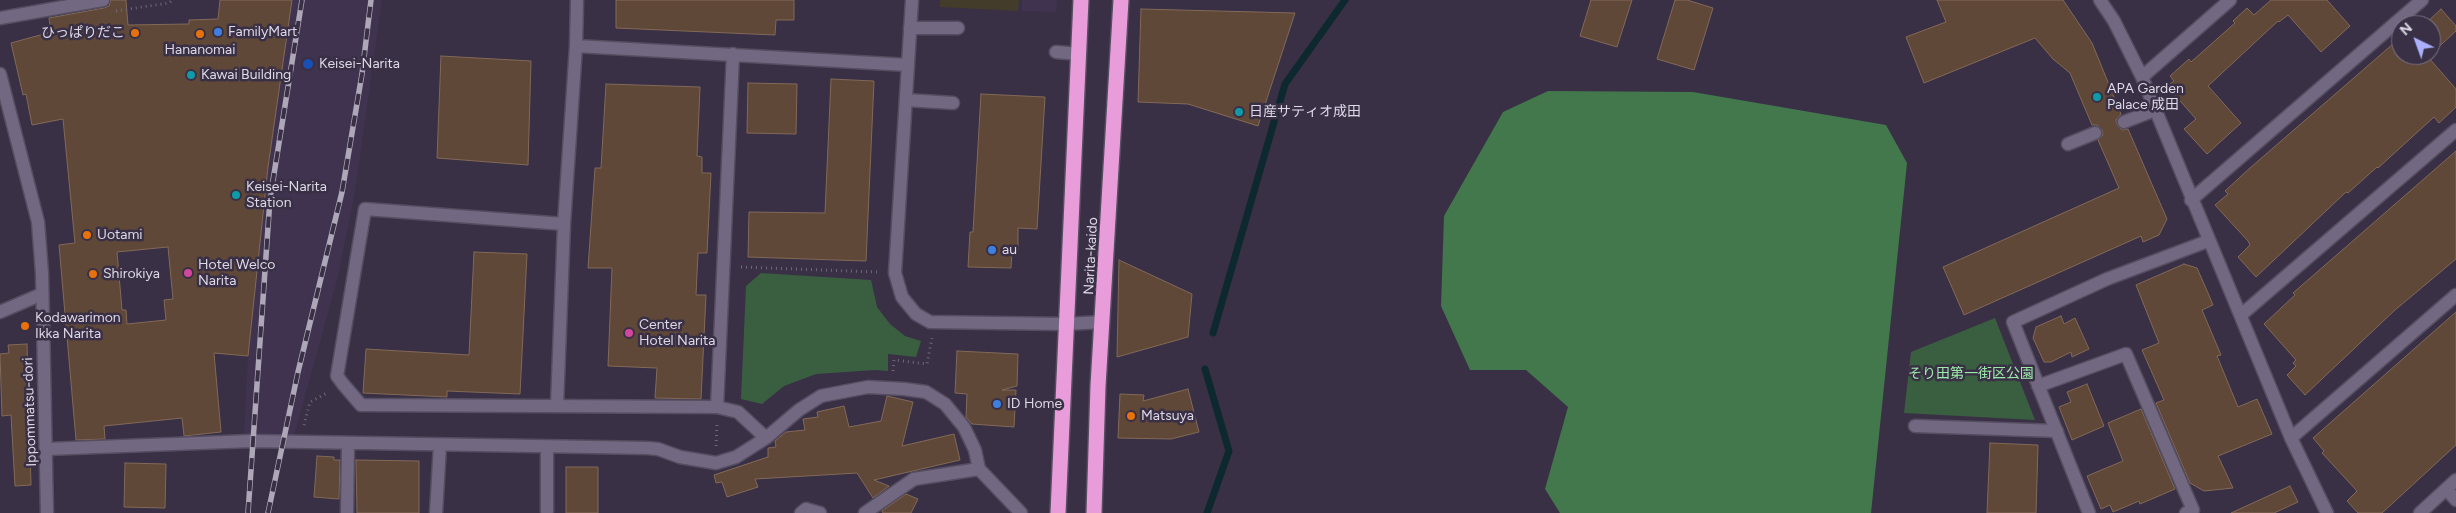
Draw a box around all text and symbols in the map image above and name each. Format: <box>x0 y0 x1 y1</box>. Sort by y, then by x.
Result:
north arrow <box>2391 15 2441 65</box>
text: N <box>2397 19 2416 39</box>
place label: FamilyMart <box>228 24 297 40</box>
place label: ひっぱりだこ <box>41 25 125 41</box>
marker: FamilyMart <box>212 26 224 38</box>
marker: ひっぱりだこ <box>129 27 141 39</box>
marker: Hananomai <box>194 28 206 40</box>
place label: Hananomai <box>165 42 235 58</box>
place label: Keisei-Narita <box>319 56 400 72</box>
marker: Keisei-Narita <box>301 57 315 71</box>
place label: Kawai Building <box>201 67 291 83</box>
marker: Kawai Building <box>185 69 197 81</box>
place label: APA Garden Palace 成田 <box>2107 81 2184 114</box>
marker: APA Garden Palace 成田 <box>2091 91 2103 103</box>
place label: 日産サティオ成田 <box>1249 104 1361 120</box>
marker: 日産サティオ成田 <box>1233 106 1245 118</box>
place label: Keisei-Narita Station <box>246 179 327 212</box>
marker: Keisei-Narita Station <box>230 189 242 201</box>
street label: Narita-kaido <box>1081 217 1101 295</box>
place label: Uotami <box>97 227 143 243</box>
marker: Uotami <box>81 229 93 241</box>
place label: au <box>1002 242 1017 258</box>
marker: au <box>986 244 998 256</box>
place label: Hotel Welco Narita <box>198 257 275 290</box>
place label: Shirokiya <box>103 266 160 282</box>
marker: Hotel Welco Narita <box>182 267 194 279</box>
marker: Shirokiya <box>87 268 99 280</box>
place label: Kodawarimon Ikka Narita <box>35 310 121 342</box>
place label: Center Hotel Narita <box>639 317 715 350</box>
marker: Kodawarimon Ikka Narita <box>19 320 31 332</box>
marker: Center Hotel Narita <box>623 327 635 339</box>
street label: Ippommatsu-dori <box>20 357 40 467</box>
park label: そり田第一街区公園 <box>1908 366 2034 382</box>
place label: ID Home <box>1007 396 1062 412</box>
marker: ID Home <box>991 398 1003 410</box>
place label: Matsuya <box>1141 408 1194 424</box>
marker: Matsuya <box>1125 410 1137 422</box>

